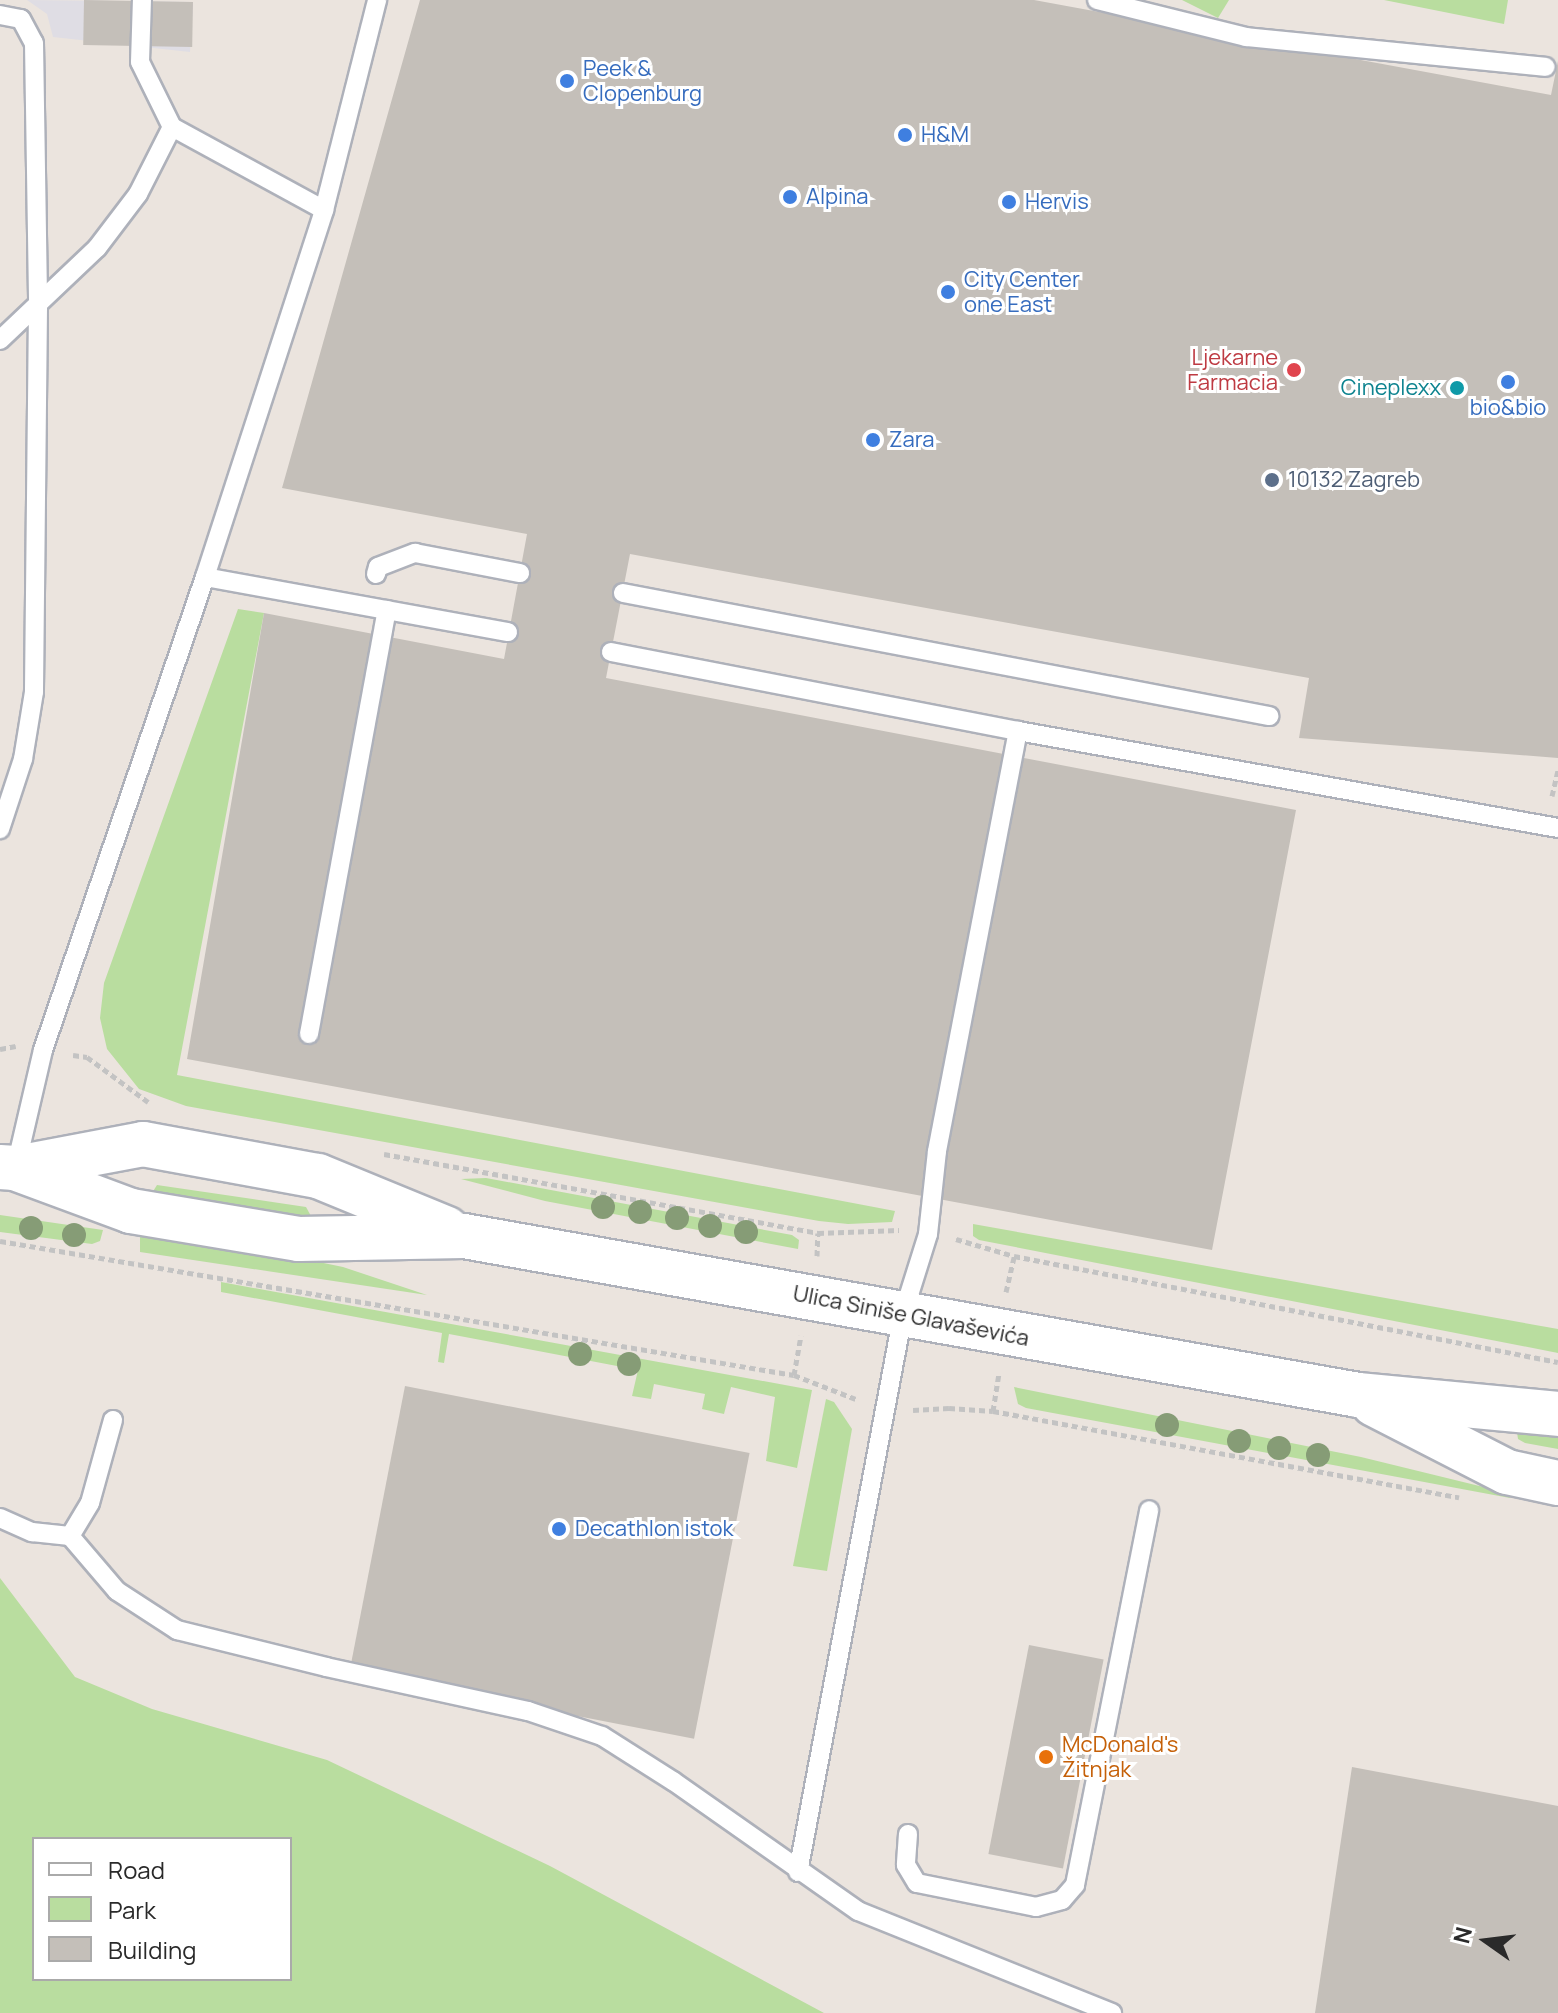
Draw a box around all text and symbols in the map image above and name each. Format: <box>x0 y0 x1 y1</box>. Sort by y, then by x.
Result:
place label: Peek & Clopenburg <box>583 55 702 106</box>
marker: Peek & Clopenburg <box>558 72 576 90</box>
place label: H&M <box>921 122 969 148</box>
marker: H&M <box>896 126 914 144</box>
place label: Alpina <box>806 184 869 210</box>
marker: Alpina <box>781 188 799 206</box>
place label: Hervis <box>1025 189 1089 215</box>
marker: Hervis <box>1000 193 1018 211</box>
place label: City Center one East <box>964 266 1080 318</box>
marker: City Center one East <box>939 283 957 301</box>
place label: Ljekarne Farmacia <box>1187 344 1278 396</box>
marker: Ljekarne Farmacia <box>1285 361 1303 379</box>
marker: bio&bio <box>1499 373 1517 391</box>
place label: Cineplexx <box>1341 375 1441 401</box>
marker: Cineplexx <box>1448 379 1466 397</box>
place label: bio&bio <box>1470 395 1546 421</box>
place label: Zara <box>889 427 934 453</box>
marker: Zara <box>864 431 882 449</box>
place label: 10132 Zagreb <box>1288 467 1420 493</box>
marker: 10132 Zagreb <box>1263 471 1281 489</box>
street label: Ulica Siniše Glavaševića <box>791 1280 1031 1352</box>
place label: Decathlon istok <box>575 1516 733 1542</box>
marker: Decathlon istok <box>550 1520 568 1538</box>
place label: McDonald's Žitnjak <box>1062 1731 1178 1782</box>
marker: McDonald's Žitnjak <box>1037 1748 1055 1766</box>
legend <box>32 1837 292 1981</box>
text: Road <box>108 1853 165 1886</box>
text: Park <box>108 1893 156 1926</box>
north arrow <box>1446 1901 1526 1981</box>
text: N <box>1446 1924 1479 1946</box>
text: Building <box>108 1933 196 1966</box>

